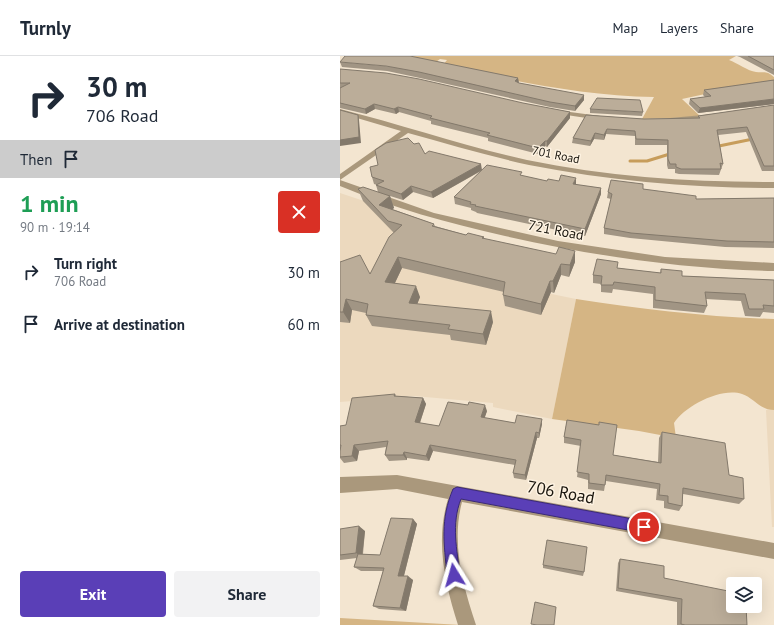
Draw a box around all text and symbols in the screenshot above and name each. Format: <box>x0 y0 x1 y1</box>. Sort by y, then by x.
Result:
text: Turnly <box>20 16 71 40</box>
text: Map <box>612 19 638 37</box>
text: Layers <box>660 19 698 37</box>
text: Share <box>720 19 754 37</box>
text: 30 m <box>86 68 147 105</box>
icon: right <box>20 72 72 124</box>
text: 706 Road <box>86 104 158 127</box>
street label: 701 Road <box>531 143 581 166</box>
icon: arrive <box>60 148 82 170</box>
text: Then <box>20 150 52 169</box>
text: 1 min <box>20 188 79 219</box>
button: close <box>278 191 320 233</box>
street label: 721 Road <box>527 216 585 244</box>
text: 90 m · 19:14 <box>20 219 90 236</box>
text: Turn right <box>54 254 117 273</box>
icon: right <box>20 261 42 283</box>
text: 30 m <box>287 263 320 282</box>
text: 706 Road <box>54 273 106 290</box>
icon: arrive <box>20 313 42 335</box>
text: Arrive at destination <box>54 315 185 334</box>
text: 60 m <box>287 315 320 334</box>
street label: 706 Road <box>525 475 597 509</box>
pin <box>627 510 661 544</box>
icon: arrive <box>633 516 655 538</box>
position arrow <box>433 554 475 596</box>
button: Exit <box>20 571 166 617</box>
button: Share <box>174 571 320 617</box>
map controls <box>726 577 762 613</box>
button: layers <box>726 577 762 613</box>

